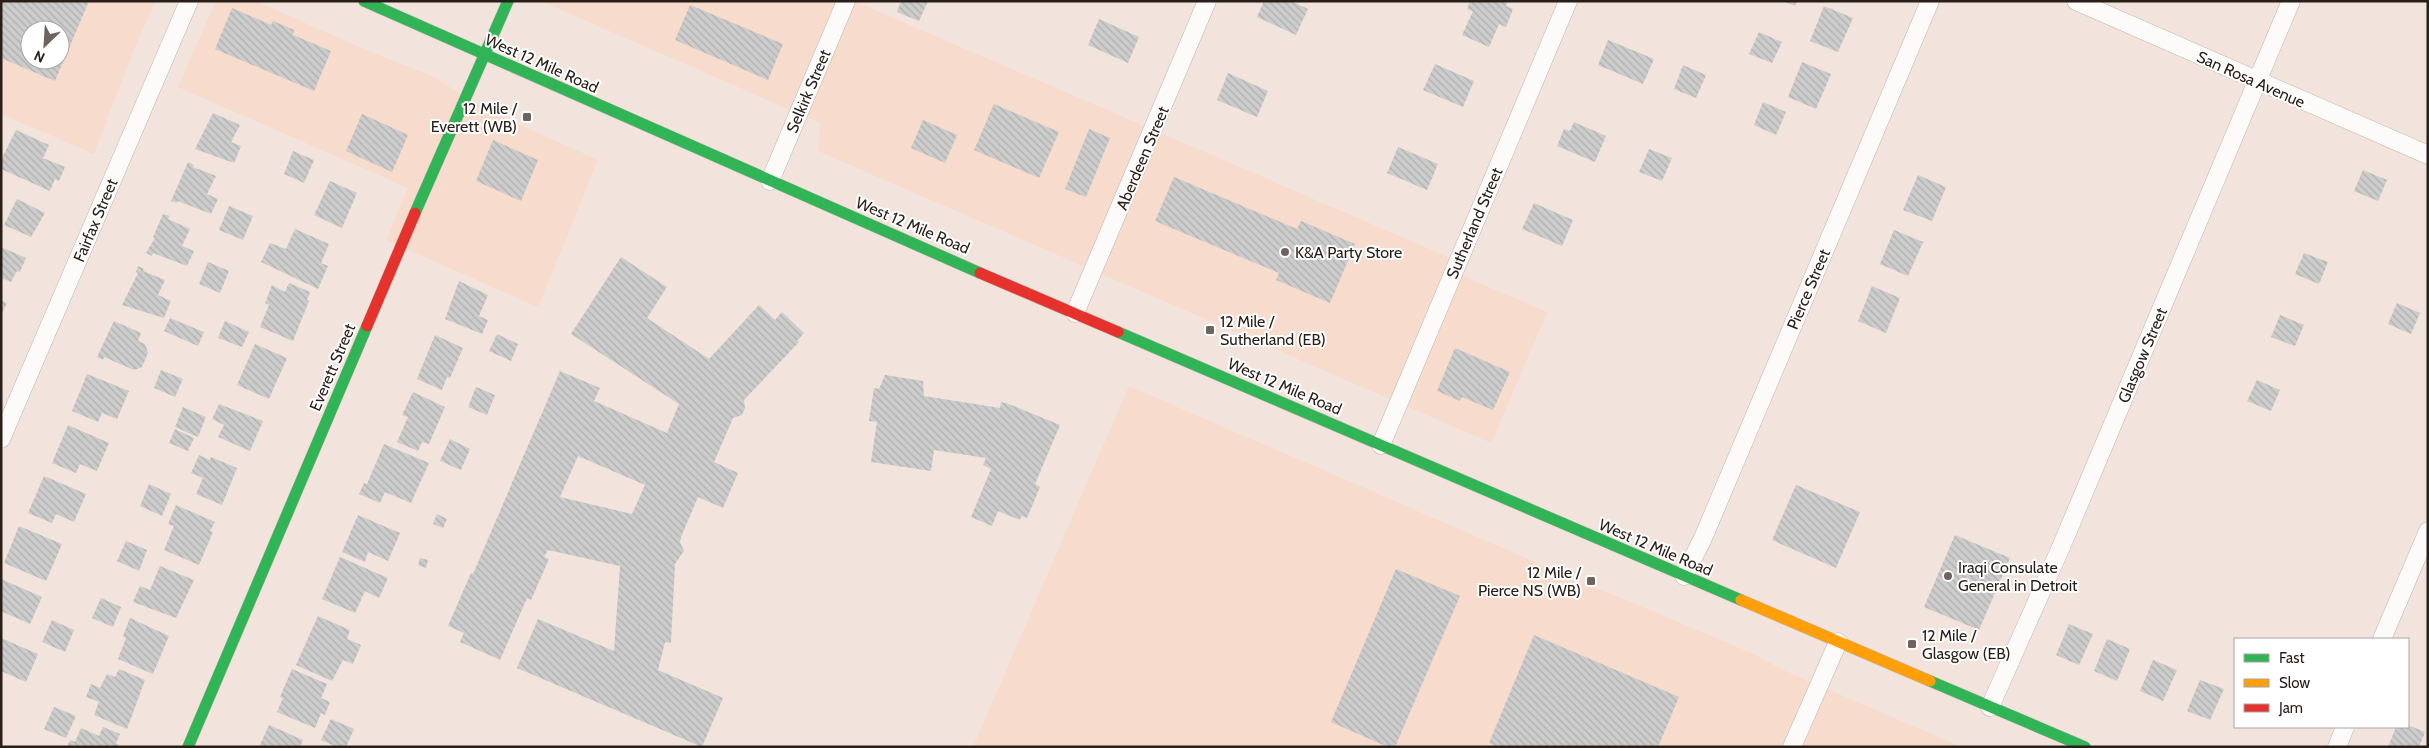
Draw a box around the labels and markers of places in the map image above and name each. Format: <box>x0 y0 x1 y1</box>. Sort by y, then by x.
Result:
place label: 12 Mile / Everett (WB) <box>431 99 518 136</box>
marker: 12 Mile / Everett (WB) <box>521 111 533 123</box>
place label: K&A Party Store <box>1295 243 1402 262</box>
marker: K&A Party Store <box>1279 246 1291 258</box>
place label: 12 Mile / Sutherland (EB) <box>1220 312 1326 349</box>
marker: 12 Mile / Sutherland (EB) <box>1204 324 1216 336</box>
place label: Iraqi Consulate General in Detroit <box>1958 558 2078 595</box>
place label: 12 Mile / Pierce NS (WB) <box>1478 563 1582 600</box>
marker: Iraqi Consulate General in Detroit <box>1942 570 1954 582</box>
marker: 12 Mile / Pierce NS (WB) <box>1585 575 1597 587</box>
place label: 12 Mile / Glasgow (EB) <box>1922 626 2010 663</box>
marker: 12 Mile / Glasgow (EB) <box>1906 638 1918 650</box>

